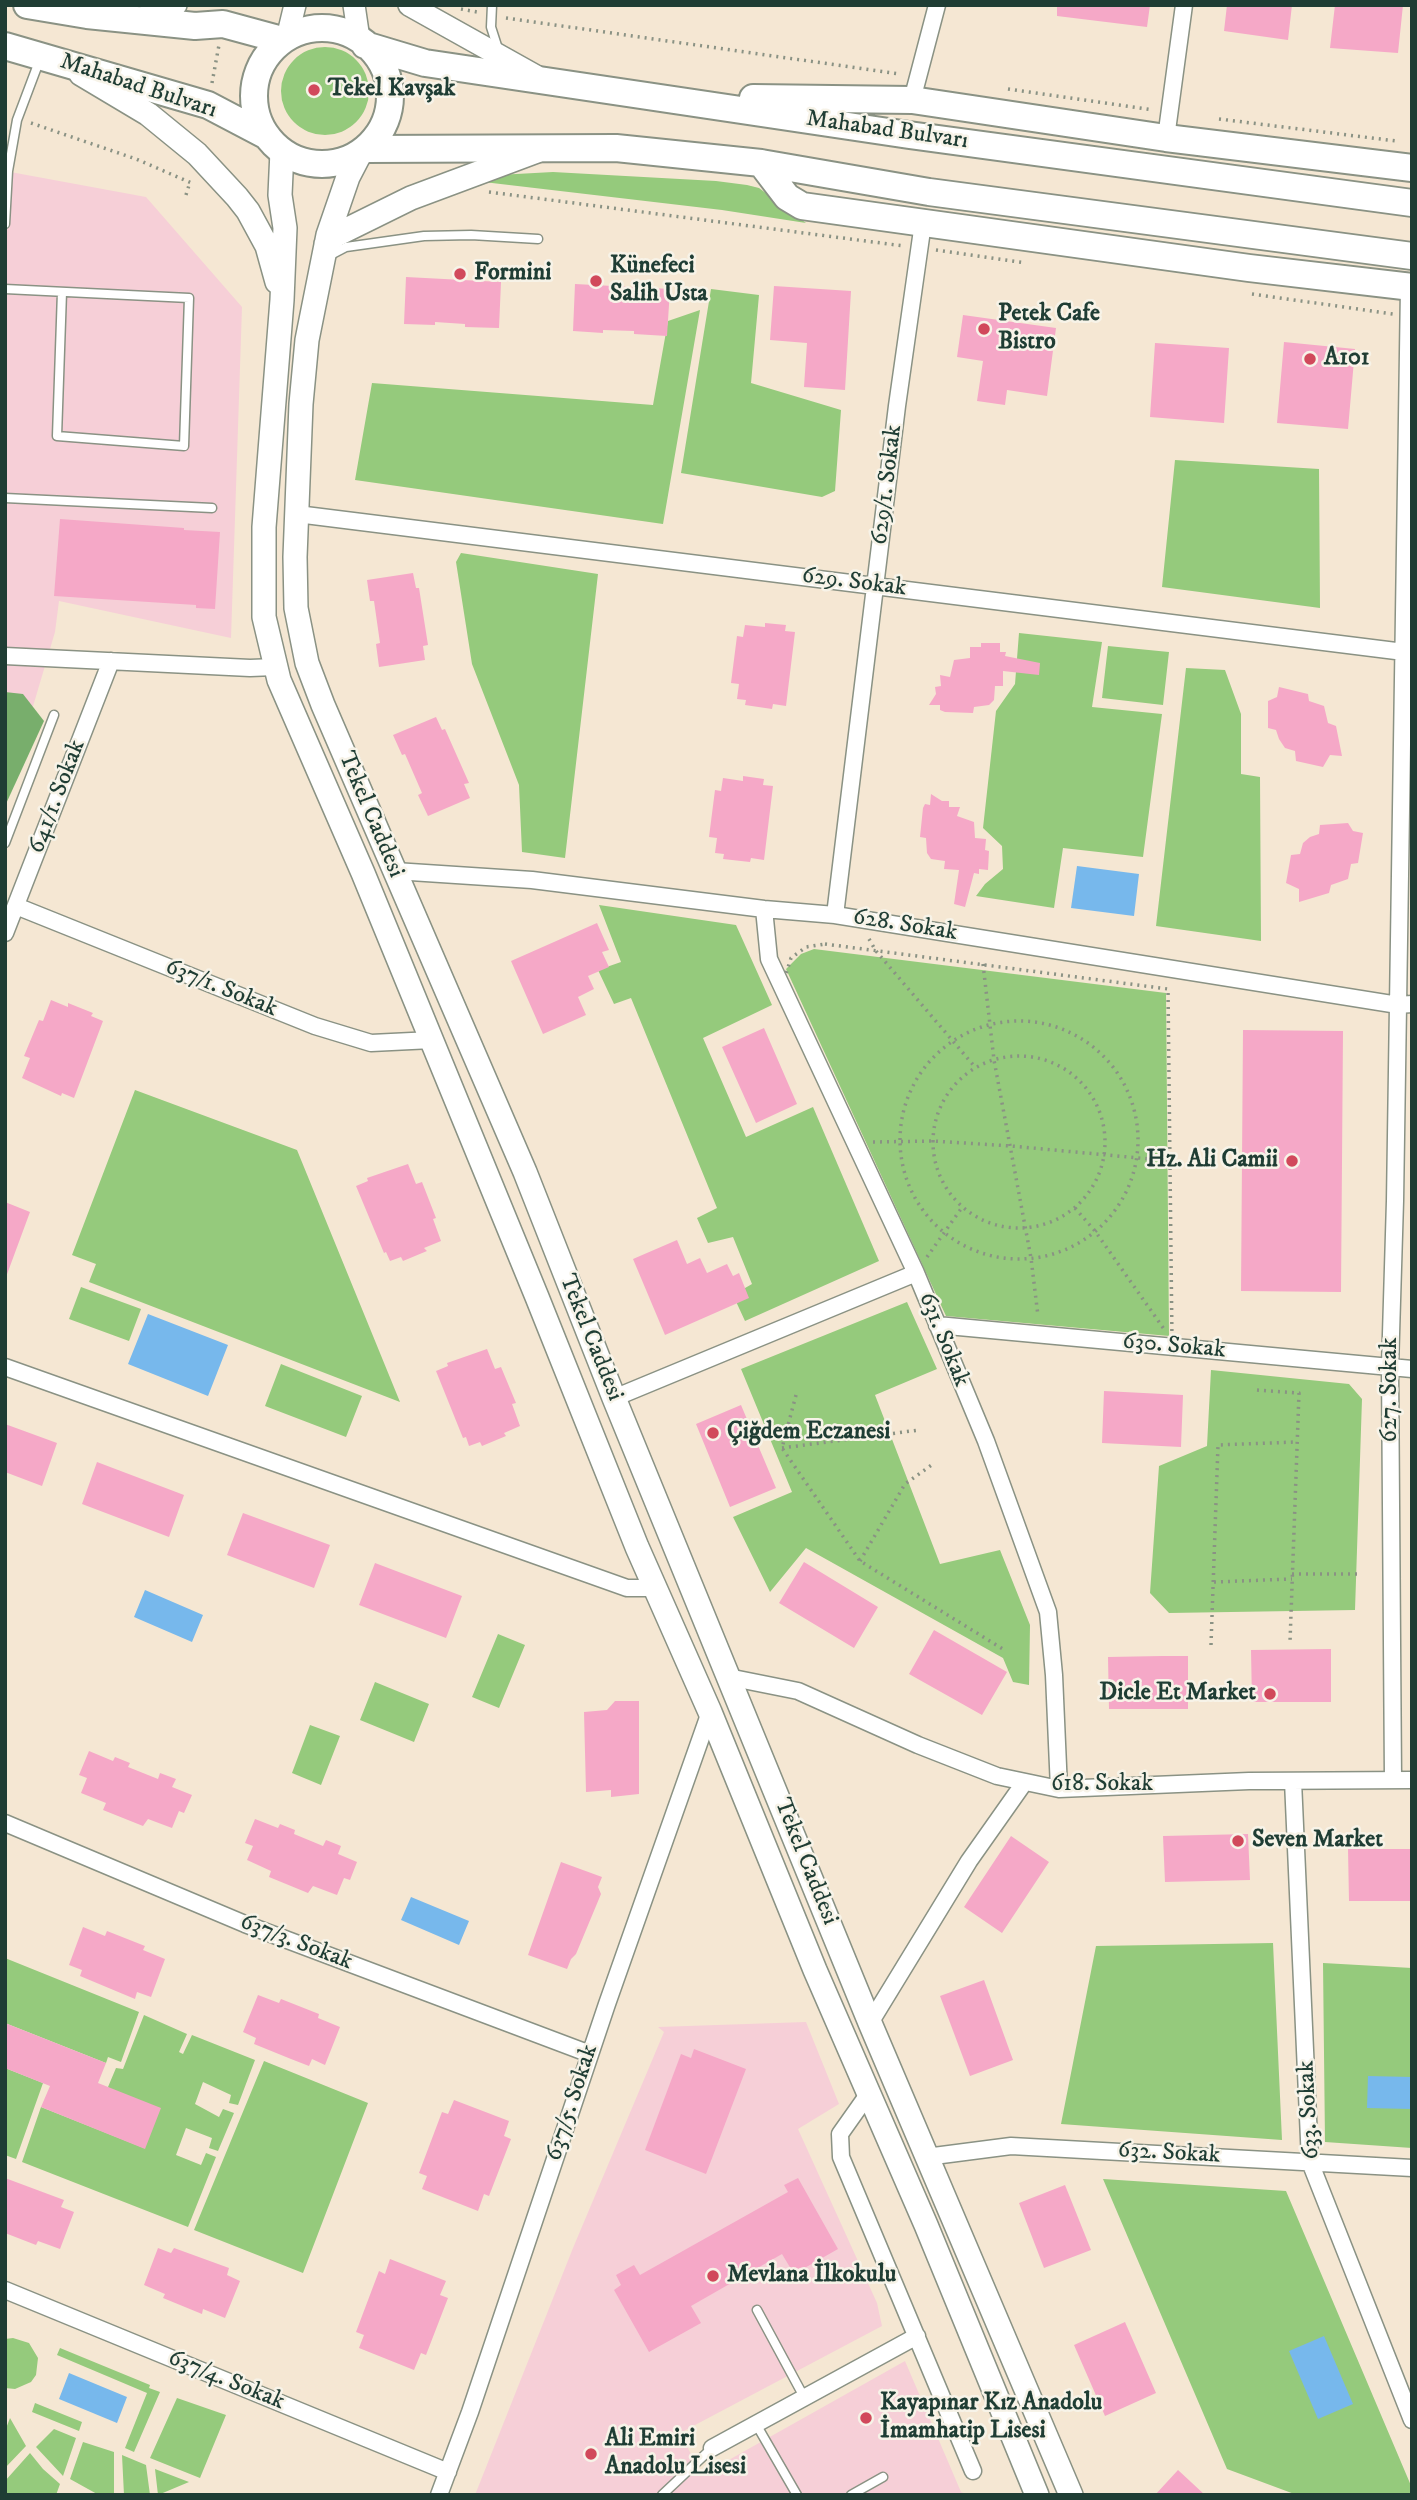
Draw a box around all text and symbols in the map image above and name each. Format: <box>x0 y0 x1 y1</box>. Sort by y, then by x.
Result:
street label: Mahabad Bulvarı <box>56 48 220 126</box>
place label: Tekel Kavşak <box>328 76 455 104</box>
marker: Tekel Kavşak <box>306 82 322 98</box>
street label: Mahabad Bulvarı <box>804 105 970 157</box>
place label: Künefeci Salih Usta <box>610 253 708 309</box>
place label: Formini <box>474 260 551 288</box>
marker: Formini <box>452 266 468 282</box>
marker: Künefeci Salih Usta <box>588 273 604 289</box>
place label: Petek Cafe Bistro <box>998 301 1100 357</box>
marker: Petek Cafe Bistro <box>976 321 992 337</box>
place label: A101 <box>1324 345 1370 373</box>
marker: A101 <box>1302 351 1318 367</box>
street label: 629/1. Sokak <box>866 423 910 547</box>
street label: 629. Sokak <box>800 562 908 604</box>
street label: 641/1. Sokak <box>23 736 93 858</box>
street label: Tekel Caddesi <box>331 748 409 882</box>
street label: 628. Sokak <box>851 904 959 948</box>
street label: 637/1. Sokak <box>161 954 281 1024</box>
place label: Hz. Ali Camii <box>1146 1147 1278 1175</box>
marker: Hz. Ali Camii <box>1284 1153 1300 1169</box>
street label: Tekel Caddesi <box>552 1271 628 1405</box>
street label: 631. Sokak <box>911 1289 975 1391</box>
street label: 630. Sokak <box>1121 1328 1227 1366</box>
street label: 627. Sokak <box>1377 1337 1405 1443</box>
place label: Çiğdem Eczanesi <box>727 1419 890 1447</box>
marker: Çiğdem Eczanesi <box>705 1425 721 1441</box>
place label: Dicle Et Market <box>1099 1680 1256 1708</box>
marker: Dicle Et Market <box>1262 1686 1278 1702</box>
street label: 618. Sokak <box>1051 1771 1153 1799</box>
street label: Tekel Caddesi <box>767 1795 843 1929</box>
place label: Seven Market <box>1252 1827 1383 1855</box>
marker: Seven Market <box>1230 1833 1246 1849</box>
street label: 637/3. Sokak <box>236 1908 356 1978</box>
street label: 637/5. Sokak <box>541 2041 605 2165</box>
street label: 633. Sokak <box>1293 2060 1327 2160</box>
street label: 632. Sokak <box>1117 2137 1221 2171</box>
place label: Mevlana İlkokulu <box>727 2262 896 2290</box>
marker: Mevlana İlkokulu <box>705 2268 721 2284</box>
street label: 637/4. Sokak <box>163 2345 289 2417</box>
place label: Kayapınar Kız Anadolu İmamhatip Lisesi <box>880 2390 1102 2446</box>
marker: Kayapınar Kız Anadolu İmamhatip Lisesi <box>858 2410 874 2426</box>
place label: Ali Emiri Anadolu Lisesi <box>605 2426 746 2482</box>
marker: Ali Emiri Anadolu Lisesi <box>583 2446 599 2462</box>

